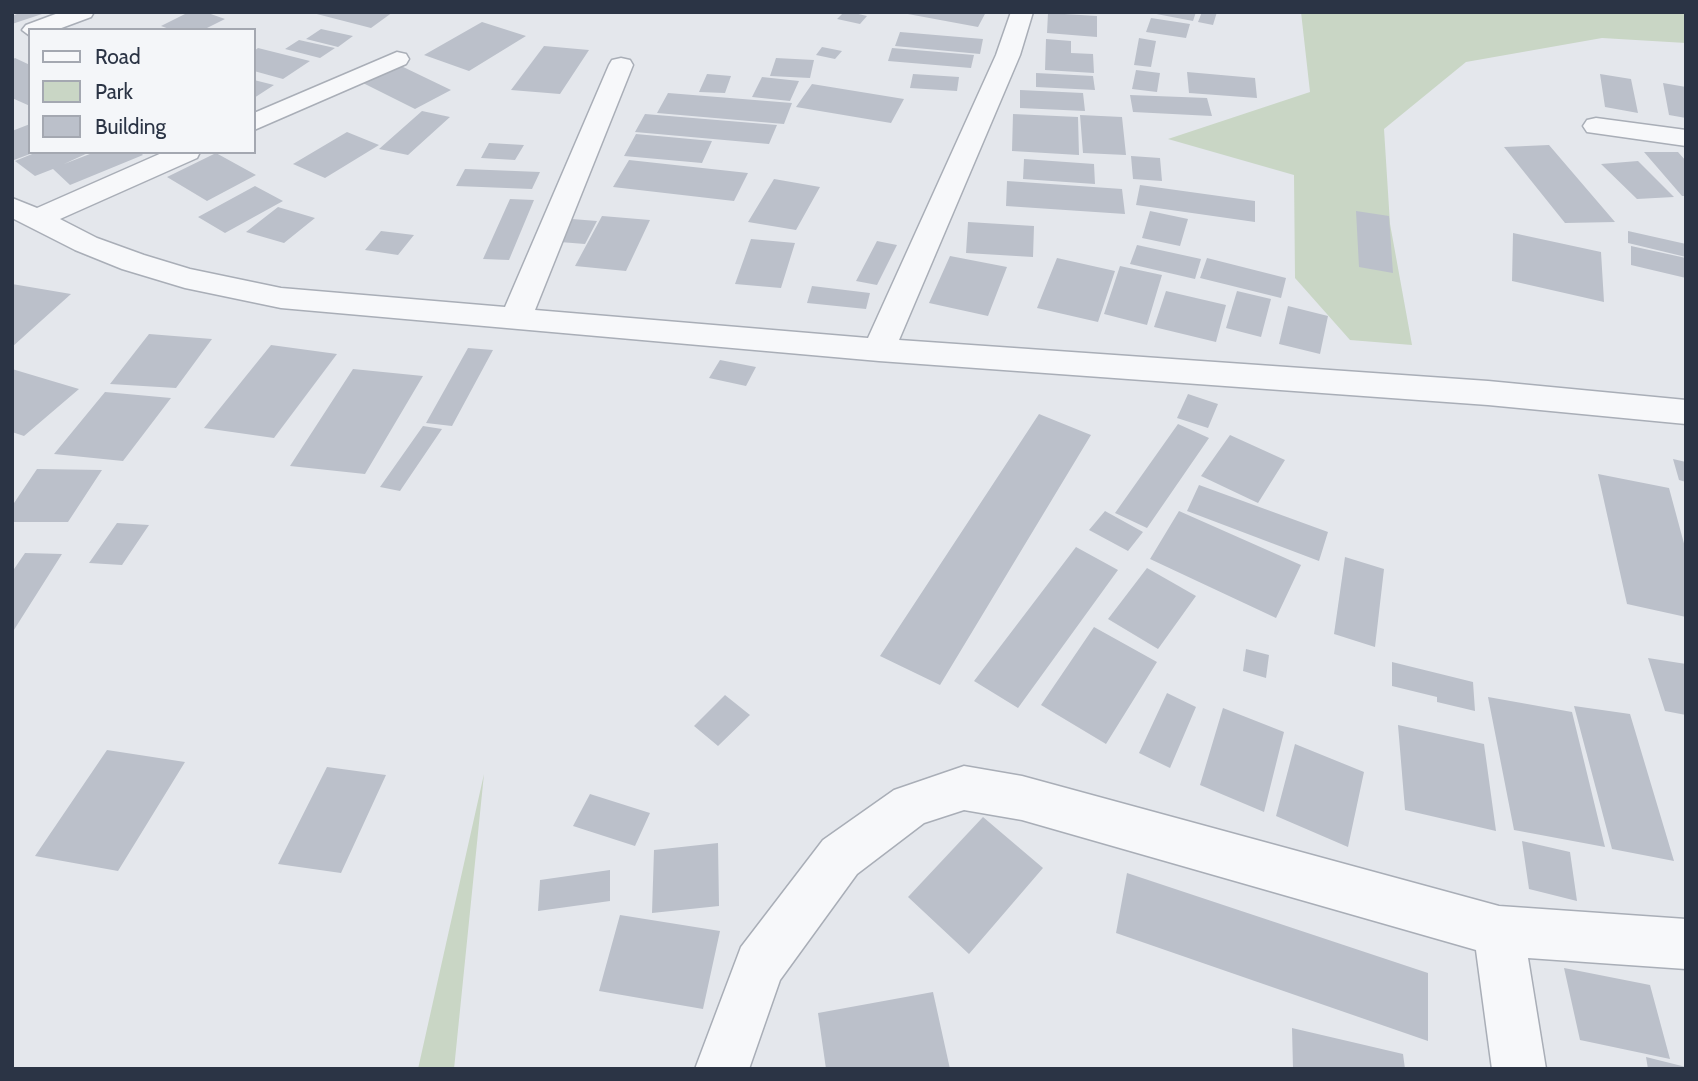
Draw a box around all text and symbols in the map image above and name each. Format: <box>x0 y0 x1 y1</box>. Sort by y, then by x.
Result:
legend <box>28 28 256 154</box>
text: Road <box>95 44 141 69</box>
text: Park <box>95 79 133 104</box>
text: Building <box>95 114 166 139</box>

